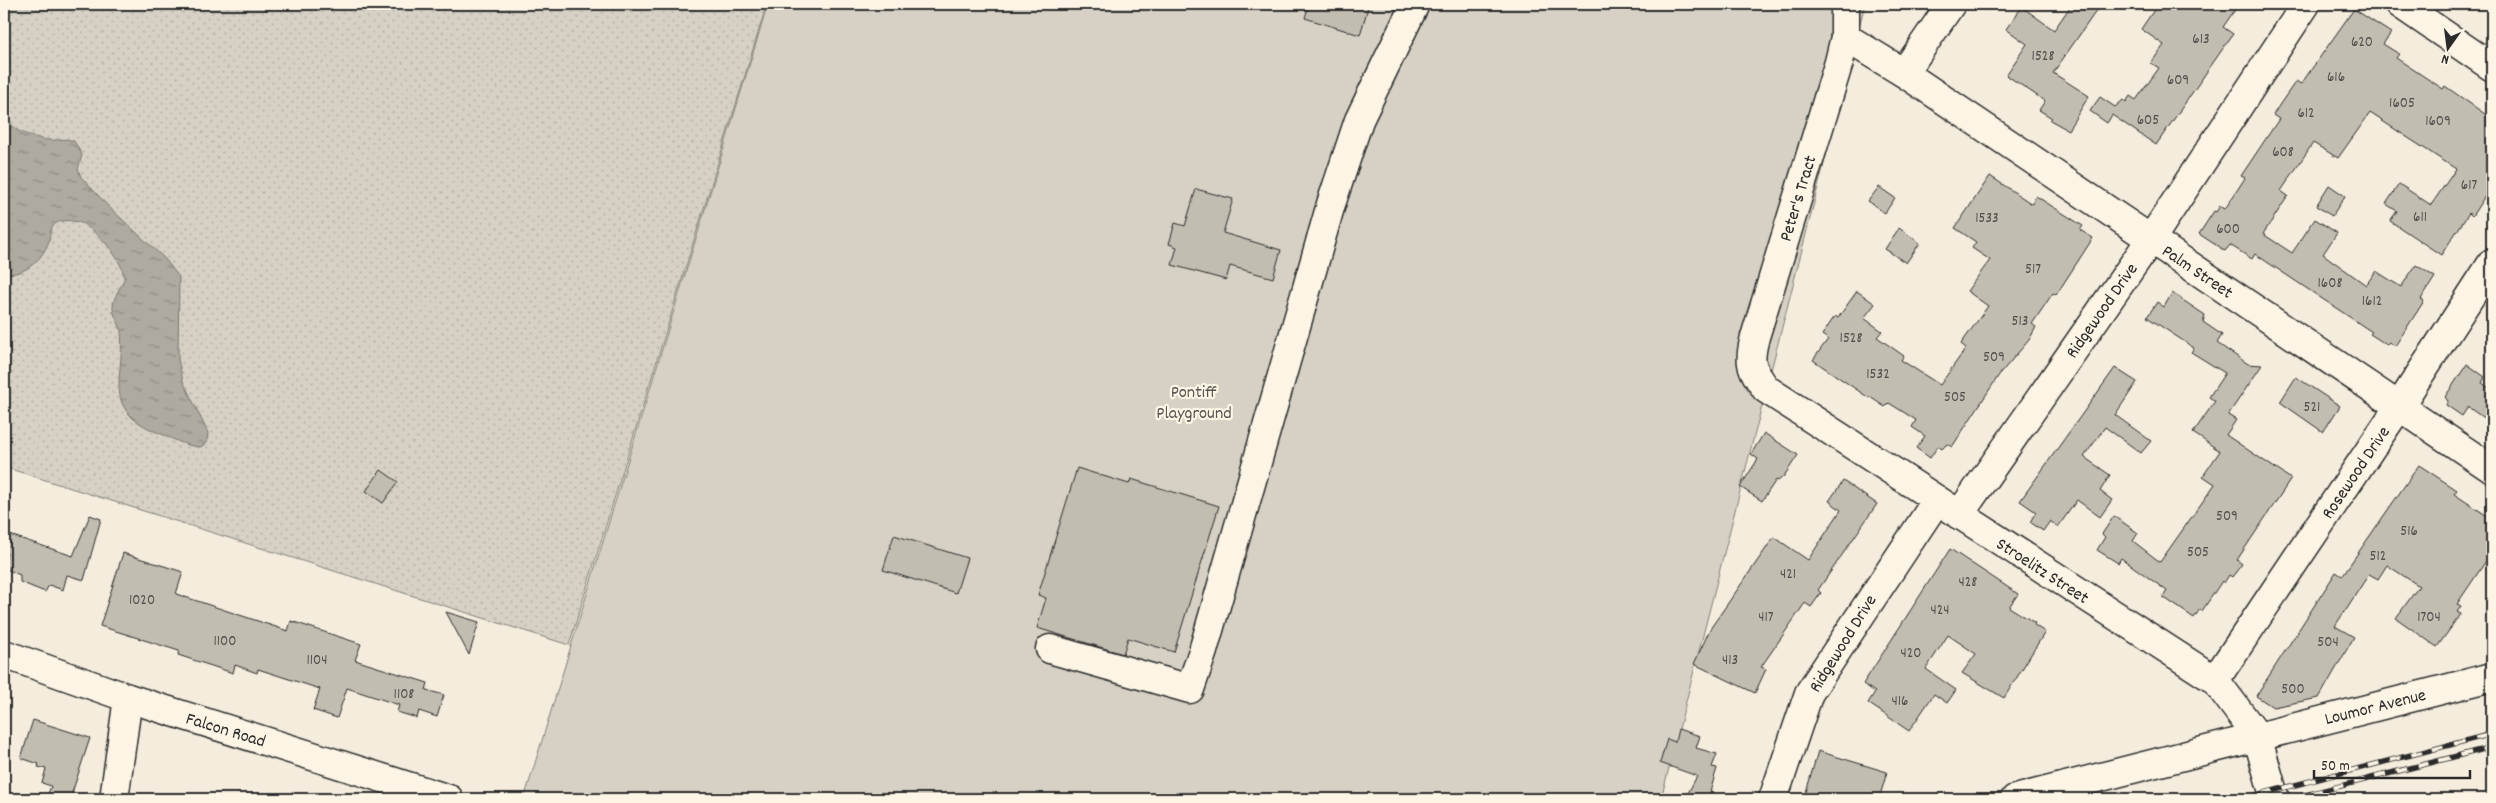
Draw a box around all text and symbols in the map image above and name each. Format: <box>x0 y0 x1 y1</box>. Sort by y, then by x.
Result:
north arrow <box>2424 22 2474 72</box>
house number: 613 <box>2192 29 2210 51</box>
house number: 620 <box>2351 32 2373 54</box>
house number: 1528 <box>2032 46 2054 68</box>
text: N <box>2439 48 2451 69</box>
house number: 616 <box>2327 67 2345 89</box>
house number: 609 <box>2167 70 2189 92</box>
house number: 1605 <box>2389 93 2415 115</box>
house number: 612 <box>2297 103 2315 125</box>
house number: 605 <box>2137 110 2159 132</box>
house number: 1609 <box>2425 111 2451 133</box>
house number: 608 <box>2272 142 2294 164</box>
street label: Peter's Tract <box>1774 152 1824 245</box>
house number: 617 <box>2461 175 2477 197</box>
house number: 611 <box>2413 207 2427 229</box>
house number: 1533 <box>1975 208 1999 230</box>
house number: 600 <box>2216 219 2240 241</box>
street label: Palm Street <box>2156 240 2238 306</box>
house number: 517 <box>2025 259 2041 281</box>
street label: Ridgewood Drive <box>2061 259 2145 364</box>
house number: 1608 <box>2318 273 2342 295</box>
house number: 1612 <box>2362 291 2382 313</box>
house number: 513 <box>2012 311 2028 333</box>
house number: 1528 <box>1840 328 1862 350</box>
house number: 509 <box>1983 347 2005 369</box>
house number: 1532 <box>1866 364 1890 386</box>
park label: Pontiff Playground <box>1156 381 1232 427</box>
house number: 505 <box>1944 387 1966 409</box>
house number: 521 <box>2304 397 2320 419</box>
street label: Rosewood Drive <box>2317 422 2397 525</box>
house number: 509 <box>2216 506 2238 528</box>
house number: 516 <box>2400 521 2418 543</box>
street label: Stroelitz Street <box>1990 533 2093 612</box>
house number: 505 <box>2187 542 2209 564</box>
house number: 512 <box>2370 546 2386 568</box>
house number: 421 <box>1780 564 1796 586</box>
house number: 428 <box>1959 572 1977 594</box>
house number: 1020 <box>129 590 155 612</box>
street label: Ridgewood Drive <box>1804 590 1884 698</box>
house number: 424 <box>1930 600 1950 622</box>
house number: 417 <box>1758 607 1774 629</box>
house number: 1704 <box>2417 607 2441 629</box>
house number: 1100 <box>214 631 236 653</box>
house number: 504 <box>2317 632 2339 654</box>
house number: 420 <box>1901 643 1921 665</box>
house number: 1104 <box>307 650 327 672</box>
house number: 413 <box>1722 650 1738 672</box>
house number: 500 <box>2281 679 2305 701</box>
house number: 1108 <box>394 684 414 706</box>
street label: Loumor Avenue <box>2322 684 2429 733</box>
house number: 416 <box>1892 691 1908 713</box>
street label: Falcon Road <box>182 707 268 755</box>
scale bar <box>2314 748 2470 780</box>
text: 50 m <box>2321 756 2350 778</box>

